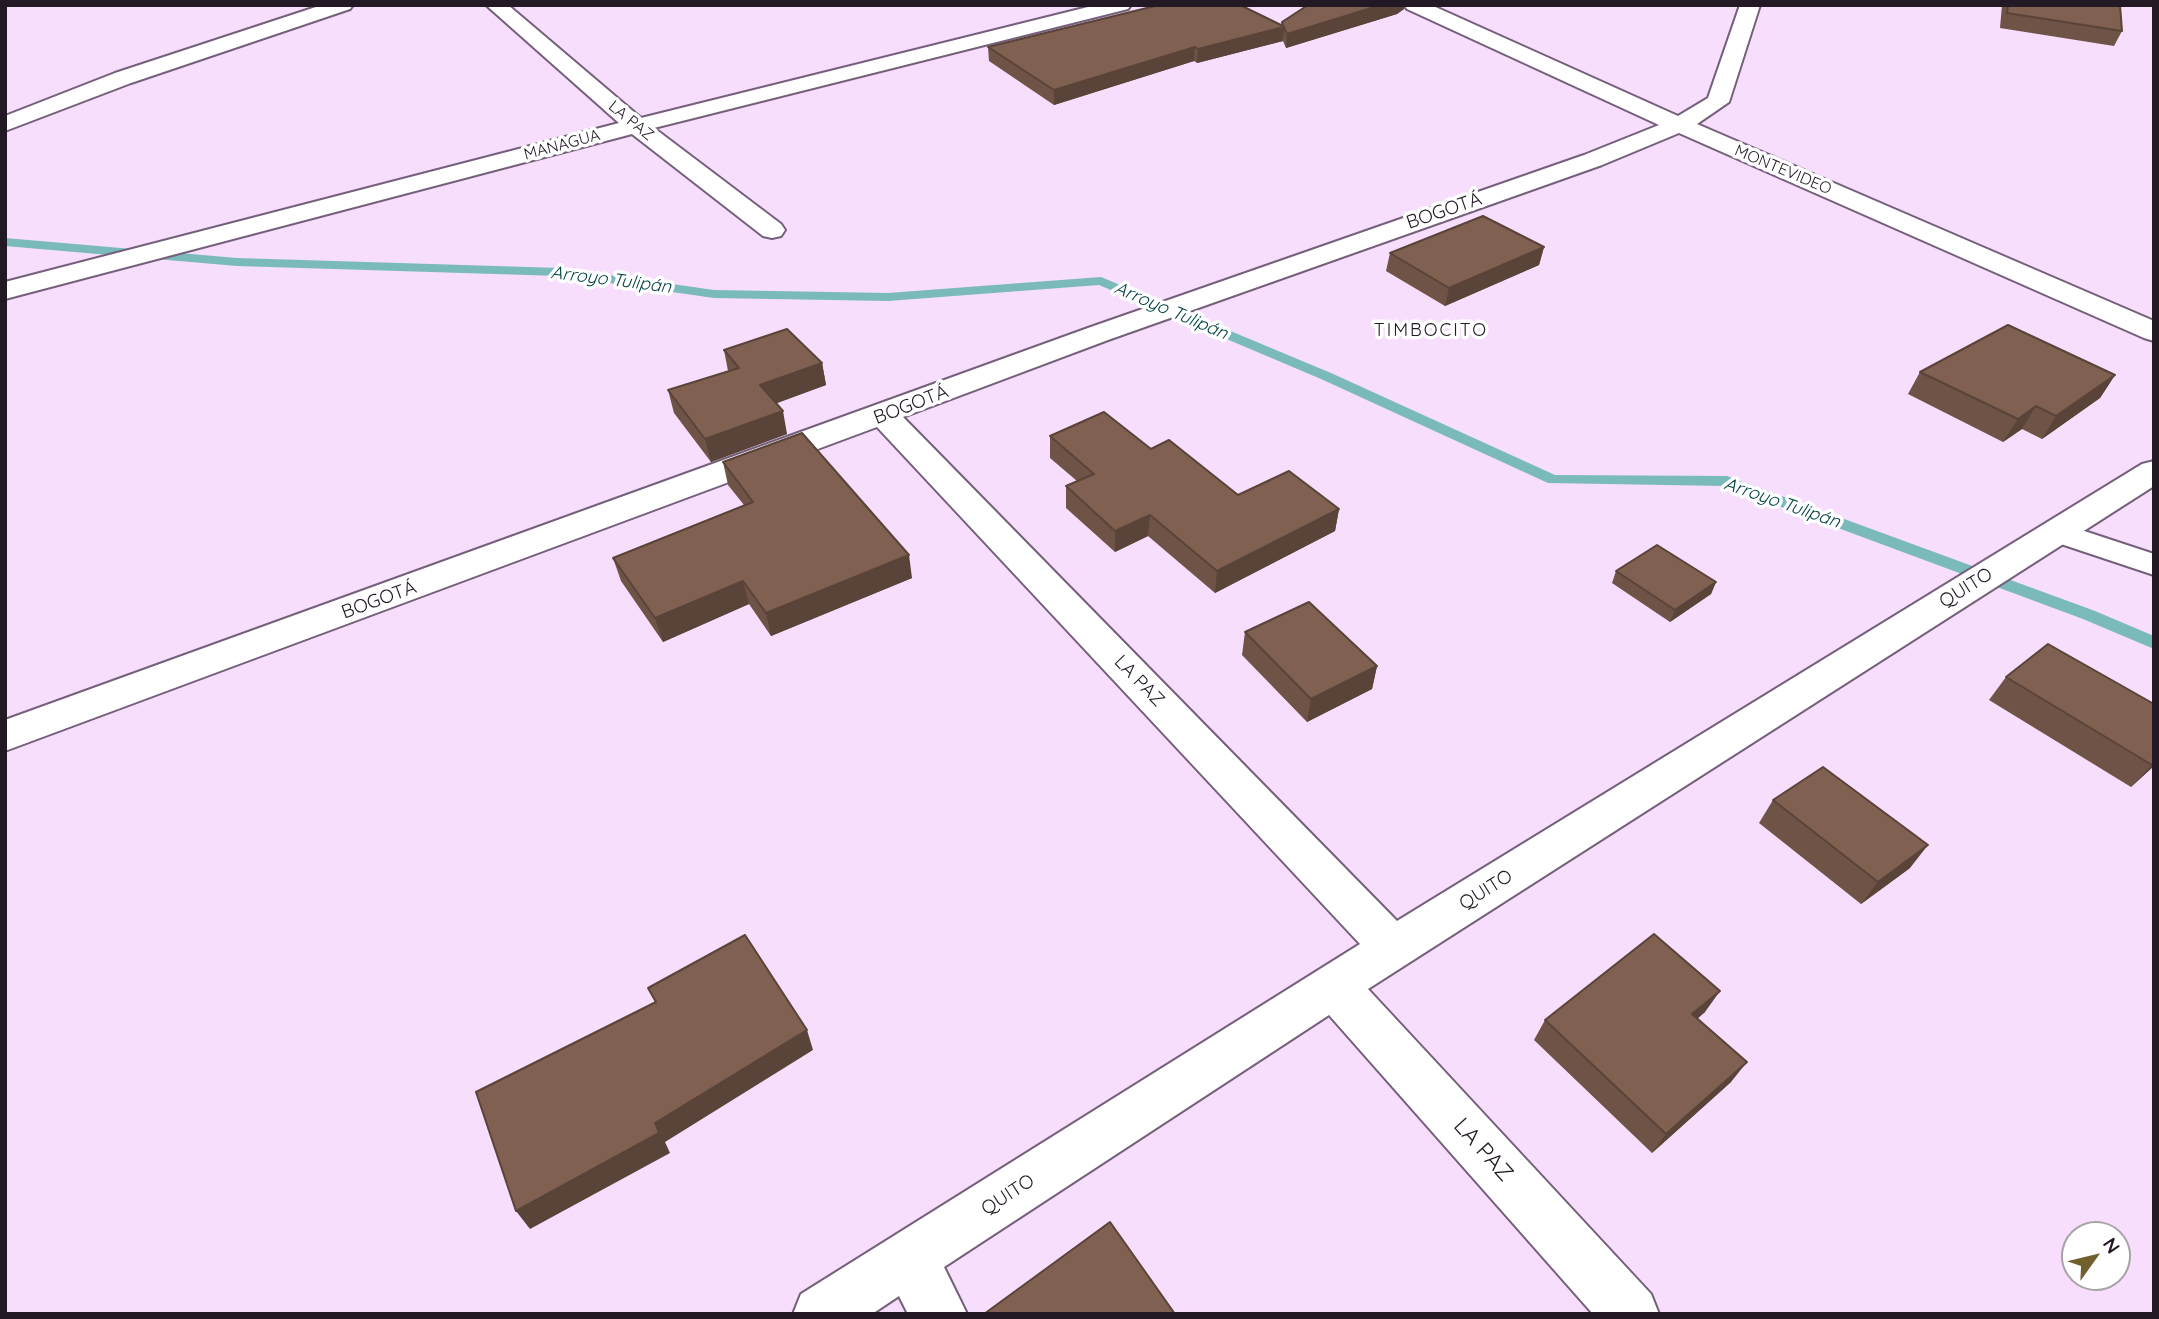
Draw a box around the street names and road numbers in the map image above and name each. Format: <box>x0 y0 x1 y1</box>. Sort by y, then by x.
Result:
street label: LA PAZ <box>604 97 658 145</box>
street label: MANAGUA <box>522 126 602 164</box>
street label: MONTEVIDEO <box>1732 141 1834 199</box>
street label: BOGOTÁ <box>1403 188 1485 234</box>
street label: BOGOTÁ <box>870 380 952 430</box>
street label: QUITO <box>1935 563 1997 613</box>
street label: BOGOTÁ <box>338 576 420 624</box>
street label: LA PAZ <box>1109 651 1169 711</box>
street label: QUITO <box>1455 865 1517 915</box>
street label: LA PAZ <box>1447 1113 1519 1187</box>
street label: QUITO <box>977 1169 1039 1221</box>

